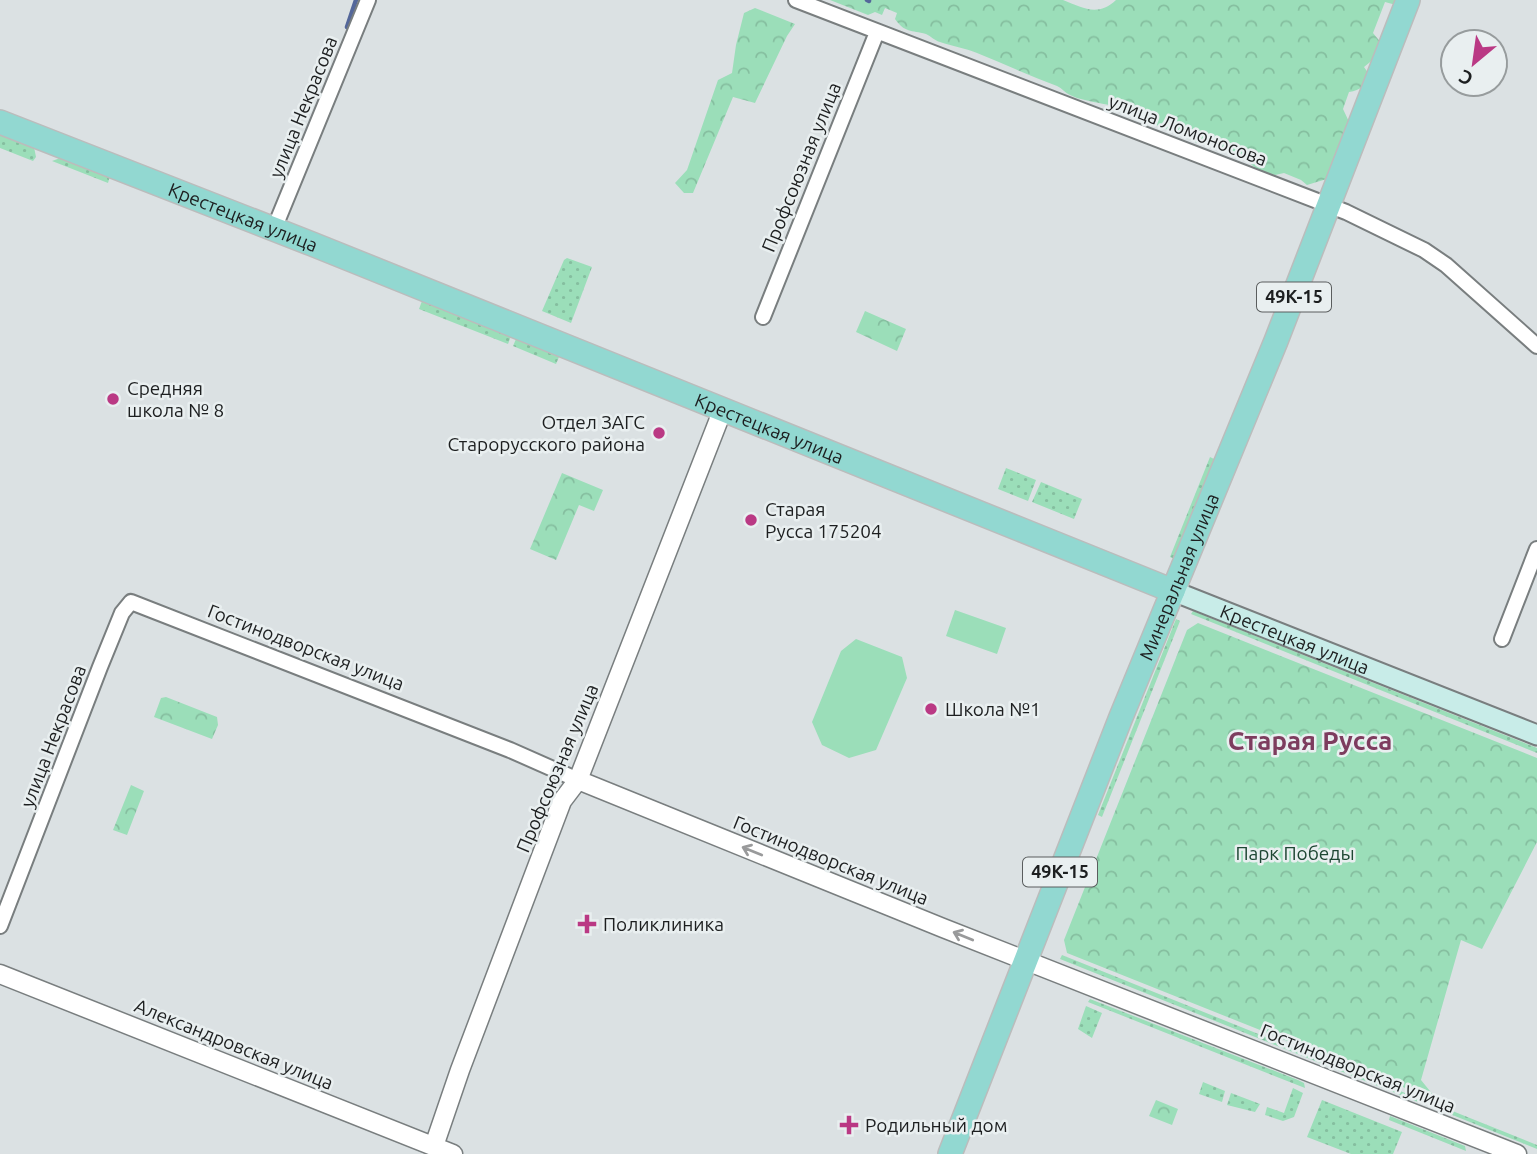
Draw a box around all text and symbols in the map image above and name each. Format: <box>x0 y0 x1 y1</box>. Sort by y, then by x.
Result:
north arrow <box>1439 28 1509 98</box>
street label: улица Некрасова <box>265 33 341 181</box>
text: С <box>1455 65 1476 90</box>
street label: Профсоюзная улица <box>757 79 845 255</box>
street label: улица Ломоносова <box>1106 90 1270 170</box>
street label: Крестецкая улица <box>165 178 321 256</box>
road number: 49К-15 <box>1257 282 1331 312</box>
place label: Средняя школа № 8 <box>127 377 224 421</box>
street label: Крестецкая улица <box>692 388 847 468</box>
marker: Средняя школа № 8 <box>105 391 121 407</box>
place label: Отдел ЗАГС Старорусского района <box>448 411 645 455</box>
marker: Отдел ЗАГС Старорусского района <box>651 425 667 441</box>
street label: Минеральная улица <box>1135 490 1223 664</box>
place label: Старая Русса 175204 <box>765 498 882 542</box>
marker: Старая Русса 175204 <box>743 512 759 528</box>
street label: Гостинодворская улица <box>205 599 407 695</box>
street label: Крестецкая улица <box>1217 600 1373 679</box>
street label: улица Некрасова <box>16 662 90 810</box>
street label: Профсоюзная улица <box>511 680 603 856</box>
place label: Школа №1 <box>945 698 1041 720</box>
marker: Школа №1 <box>923 701 939 717</box>
district label: Старая Русса <box>1228 726 1392 755</box>
street label: Гостинодворская улица <box>730 811 932 909</box>
park label: Парк Победы <box>1235 842 1355 864</box>
one-way arrow <box>741 844 763 857</box>
road number: 49К-15 <box>1023 858 1097 886</box>
place label: Поликлиника <box>603 913 724 935</box>
marker: Поликлиника <box>577 914 597 934</box>
one-way arrow <box>953 928 975 941</box>
street label: Александровская улица <box>131 994 337 1094</box>
street label: Гостинодворская улица <box>1257 1019 1459 1117</box>
place label: Родильный дом <box>865 1114 1008 1136</box>
marker: Родильный дом <box>839 1115 859 1135</box>

